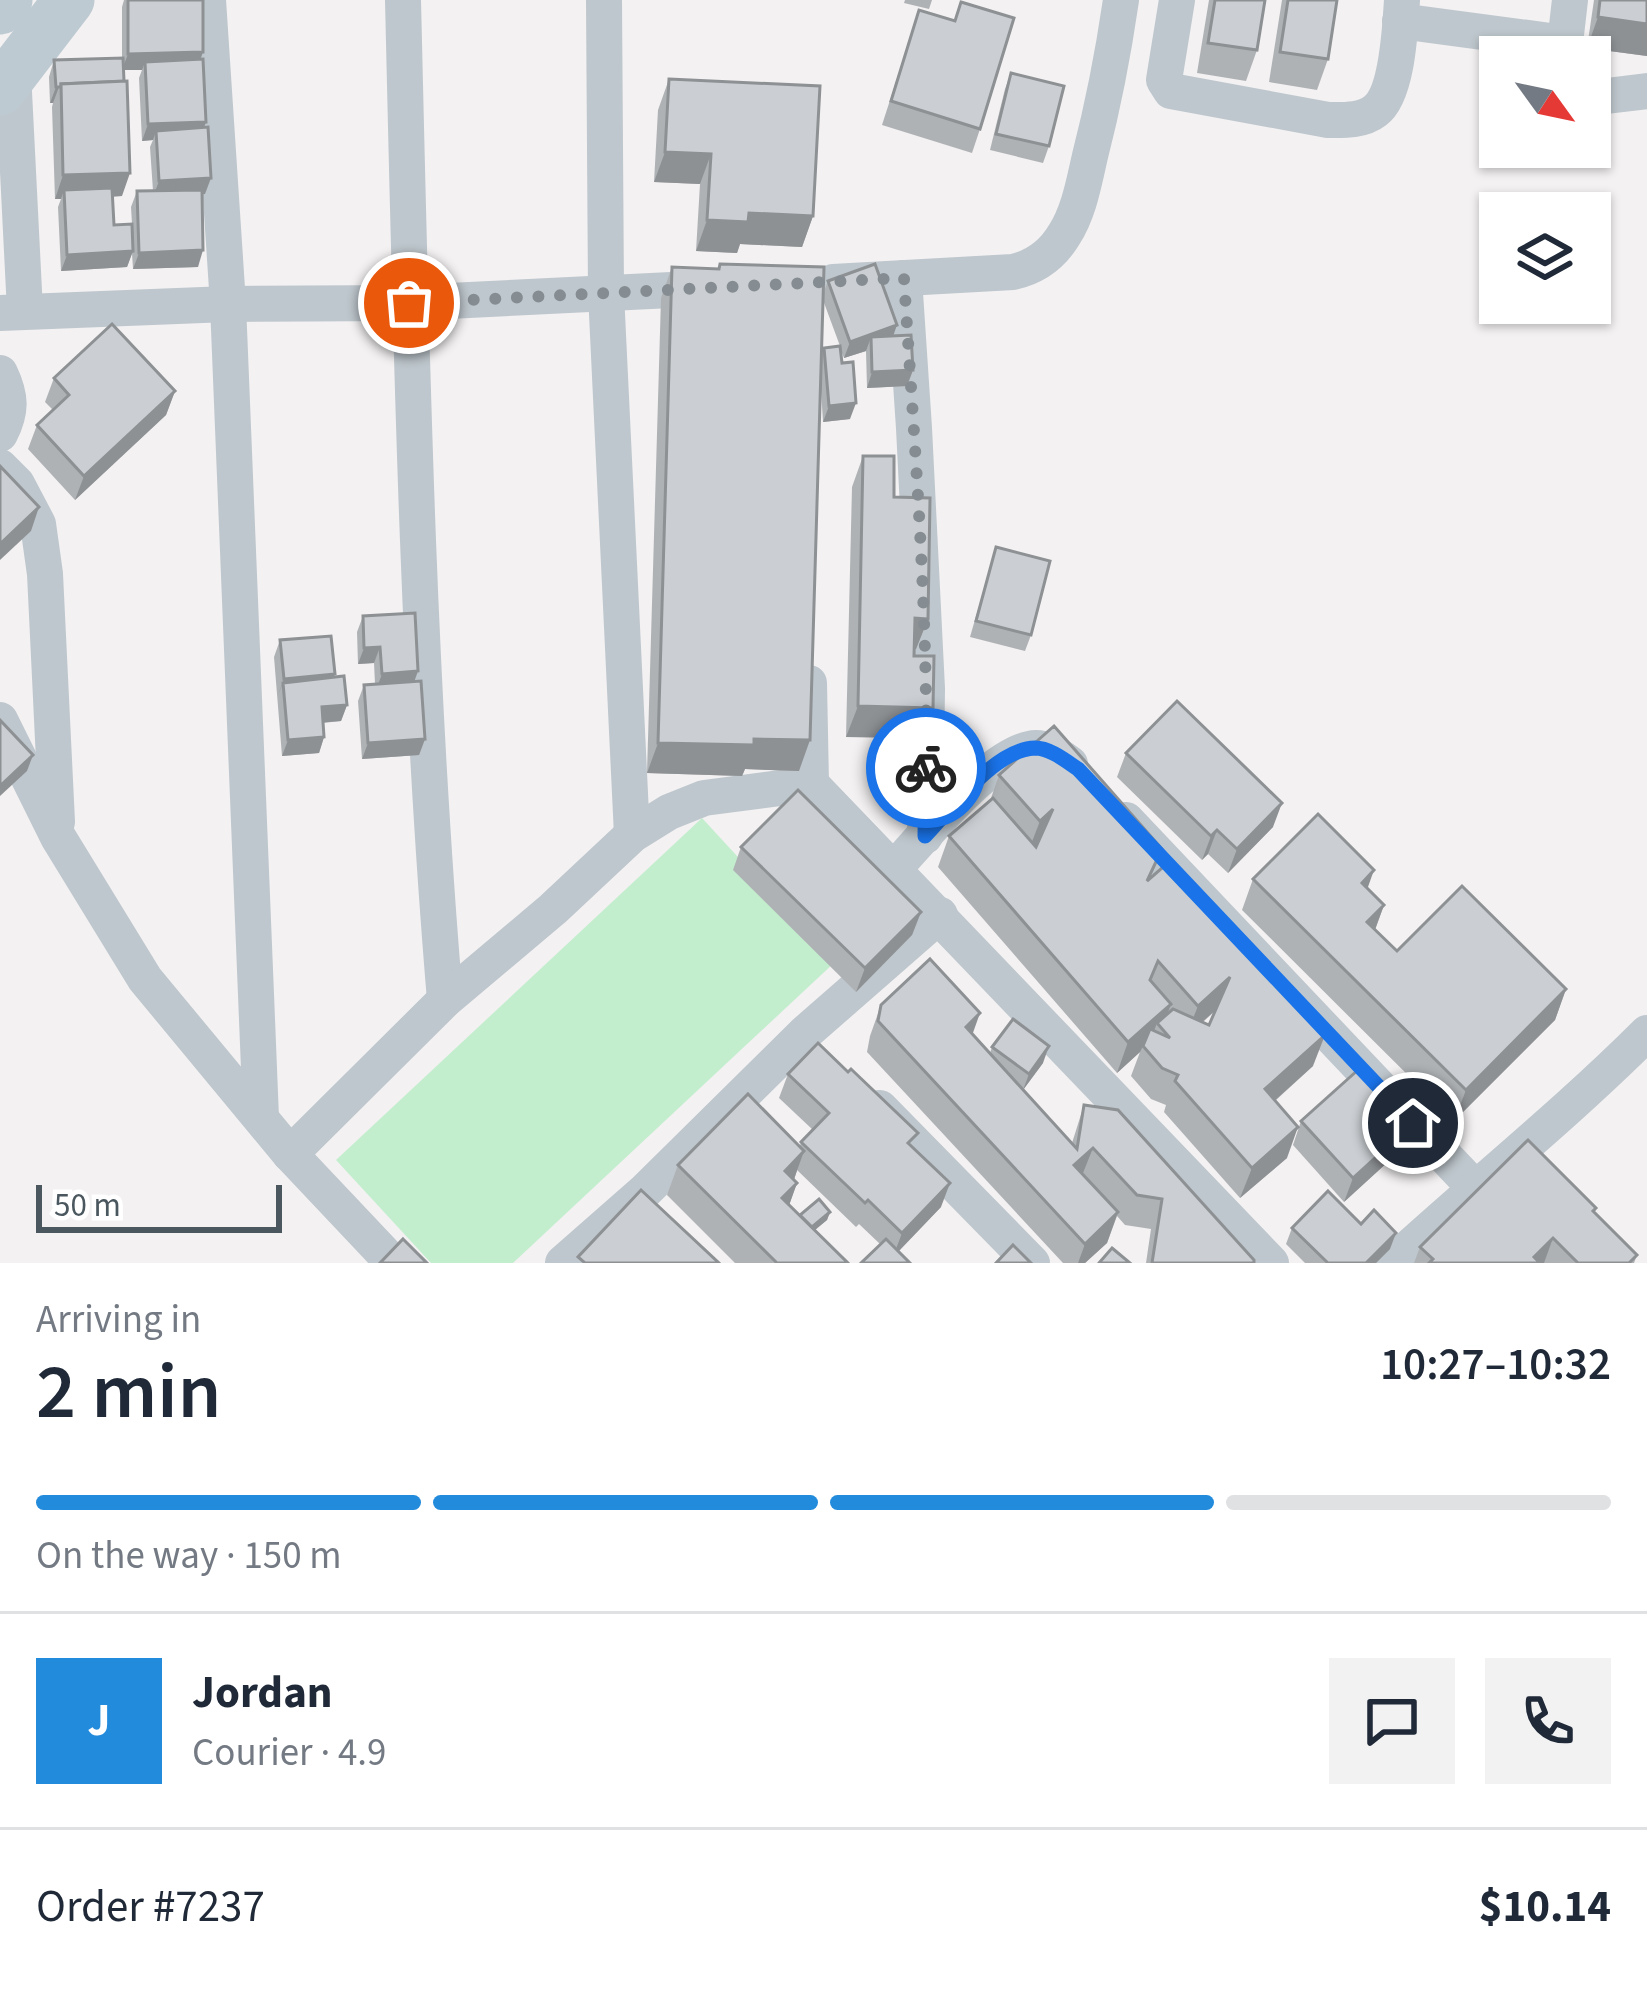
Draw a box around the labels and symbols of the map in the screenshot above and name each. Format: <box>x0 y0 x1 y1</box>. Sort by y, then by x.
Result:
north arrow <box>1479 36 1611 168</box>
pin <box>358 252 460 354</box>
courier <box>866 708 986 828</box>
pin <box>1362 1072 1464 1174</box>
scale bar <box>36 1179 282 1232</box>

